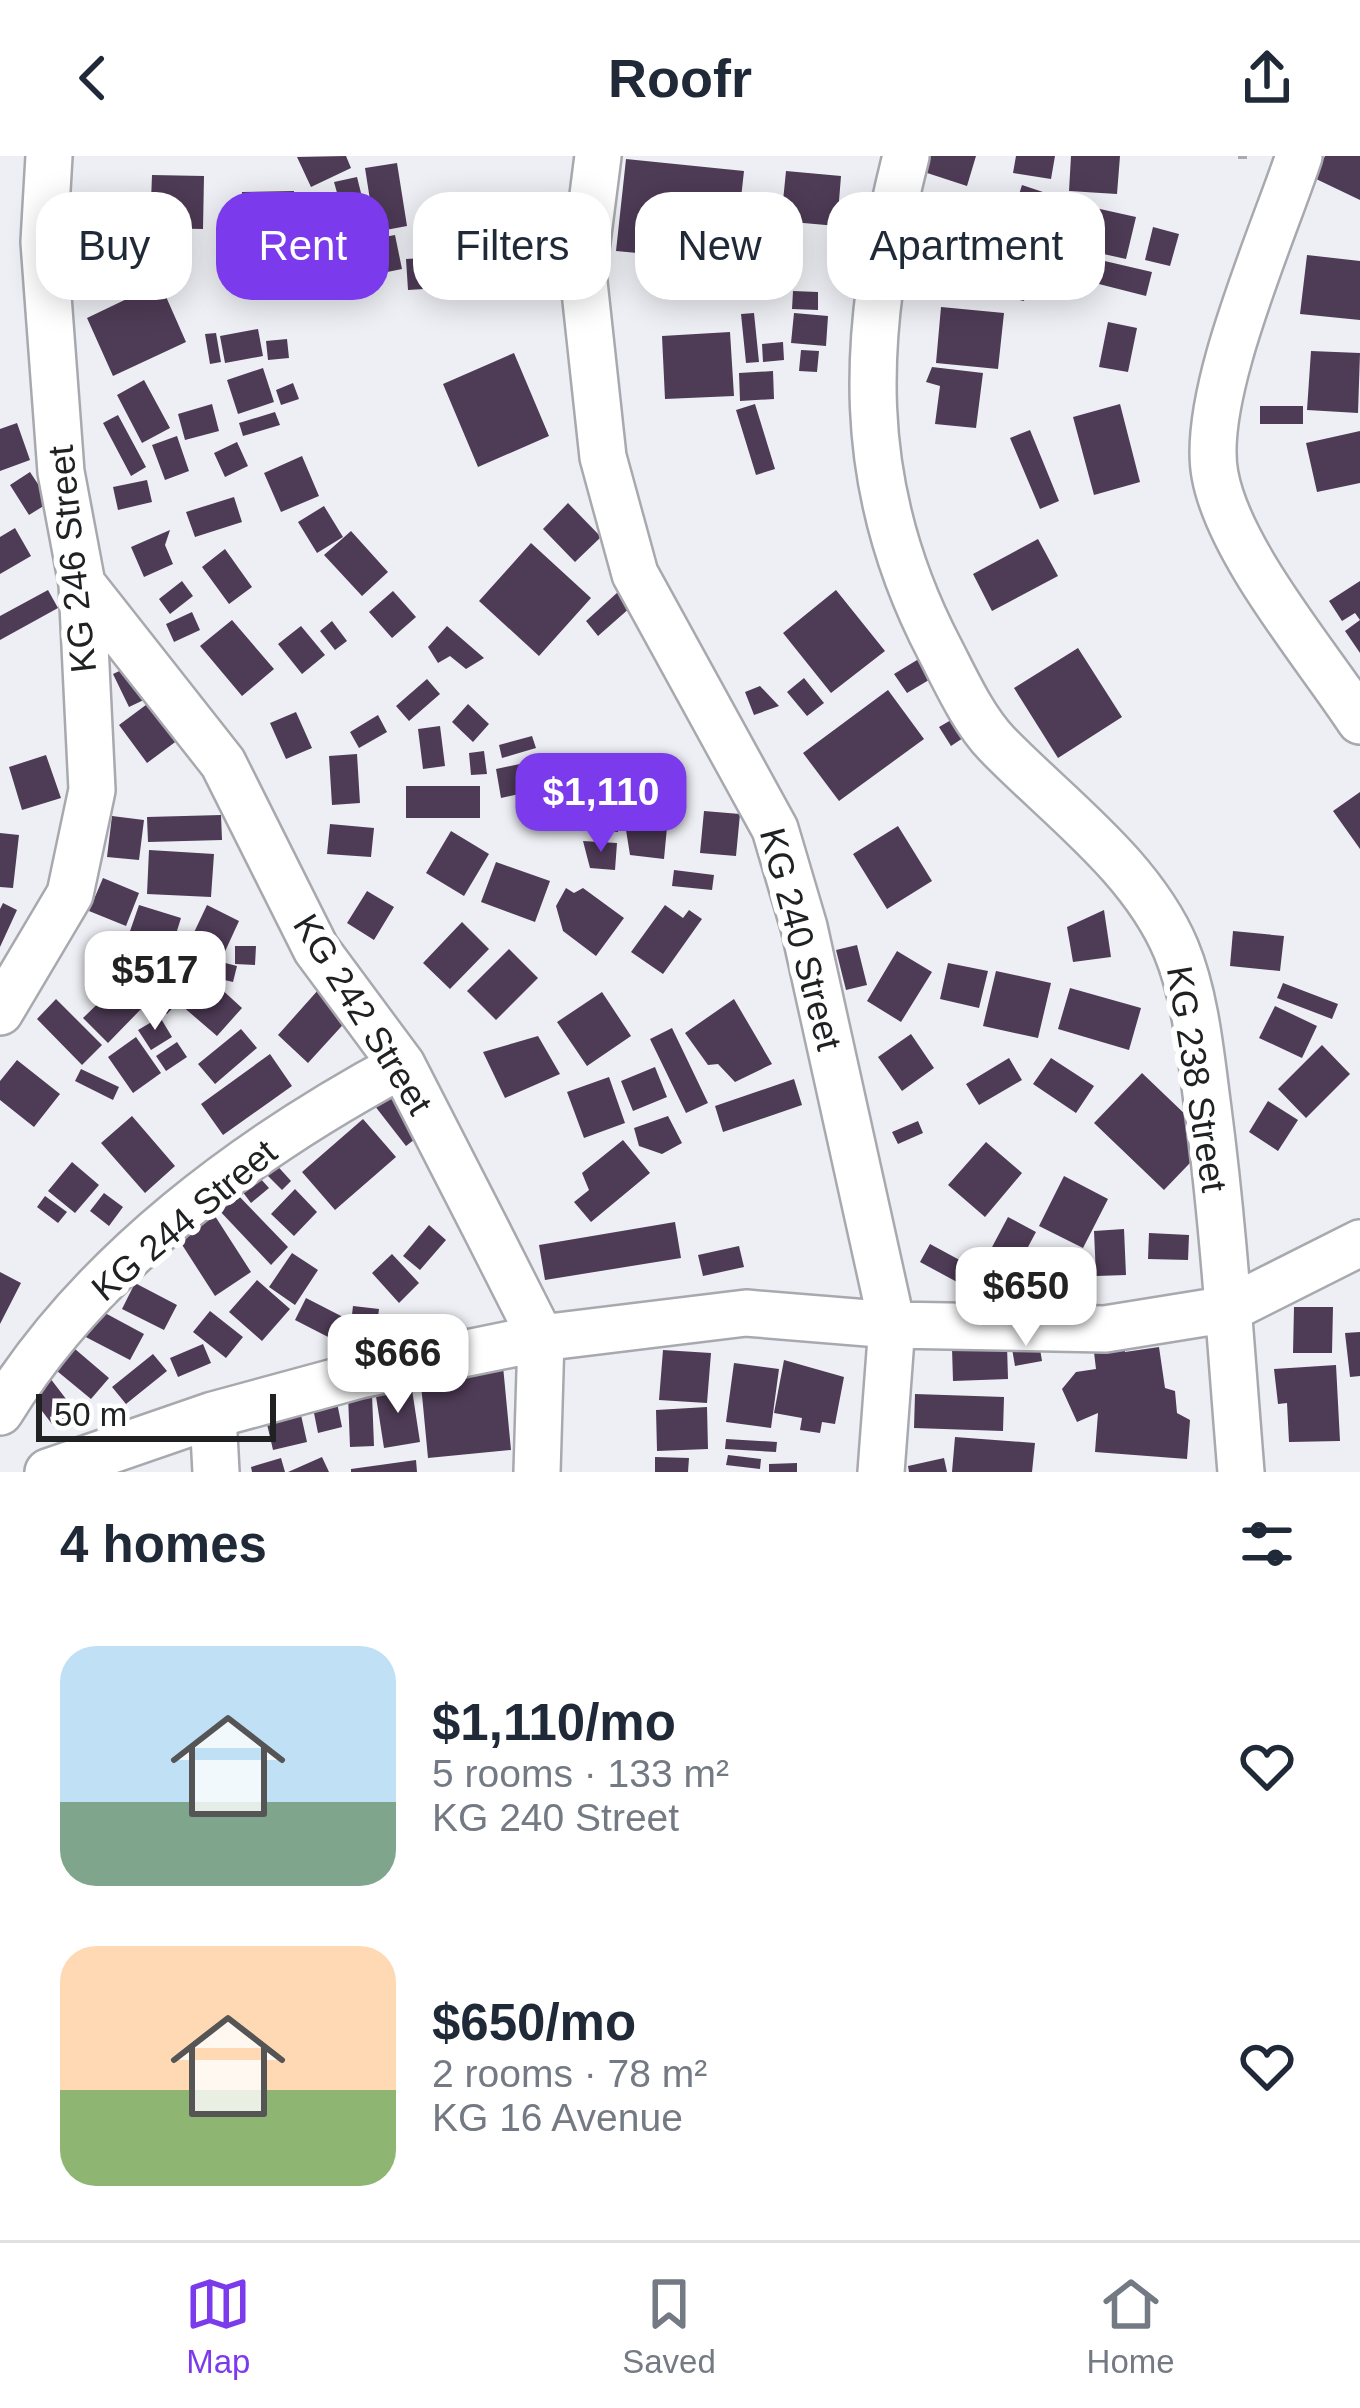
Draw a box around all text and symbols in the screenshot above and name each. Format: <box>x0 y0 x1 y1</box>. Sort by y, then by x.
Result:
icon: back <box>60 45 126 111</box>
icon: share <box>1234 45 1300 111</box>
text: Roofr <box>608 48 752 108</box>
chip: Buy <box>36 192 192 300</box>
chip: Rent <box>216 192 389 300</box>
chip: Filters <box>413 192 611 300</box>
chip: New <box>635 192 803 300</box>
chip: Apartment <box>827 192 1105 300</box>
street label: KG 246 Street <box>40 443 104 675</box>
pin: $1,110 <box>503 753 699 855</box>
text: $1,110 <box>542 770 660 813</box>
street label: KG 240 Street <box>752 824 850 1054</box>
street label: KG 242 Street <box>285 906 441 1122</box>
pin: $517 <box>84 931 226 1033</box>
text: $517 <box>112 948 198 991</box>
street label: KG 238 Street <box>1159 963 1235 1195</box>
street label: KG 244 Street <box>83 1131 285 1309</box>
pin: $650 <box>955 1247 1097 1349</box>
text: $650 <box>983 1264 1069 1307</box>
pin: $666 <box>327 1314 469 1416</box>
text: $666 <box>355 1331 441 1374</box>
scale bar <box>36 1388 276 1441</box>
text: 50 m <box>54 1396 127 1433</box>
icon: filters <box>1234 1511 1300 1577</box>
text: 4 homes <box>60 1516 267 1573</box>
icon: home <box>156 1694 300 1838</box>
text: $1,110/mo <box>432 1694 676 1751</box>
icon: heart <box>1234 1733 1300 1799</box>
text: 5 rooms · 133 m² <box>432 1752 729 1795</box>
text: KG 240 Street <box>432 1796 679 1839</box>
icon: home <box>156 1994 300 2138</box>
text: $650/mo <box>432 1994 636 2051</box>
icon: heart <box>1234 2033 1300 2099</box>
text: 2 rooms · 78 m² <box>432 2052 707 2095</box>
text: KG 16 Avenue <box>432 2096 683 2139</box>
tab: Map <box>185 2271 251 2381</box>
tab: Saved <box>622 2271 716 2381</box>
tab: Home <box>1087 2271 1175 2381</box>

